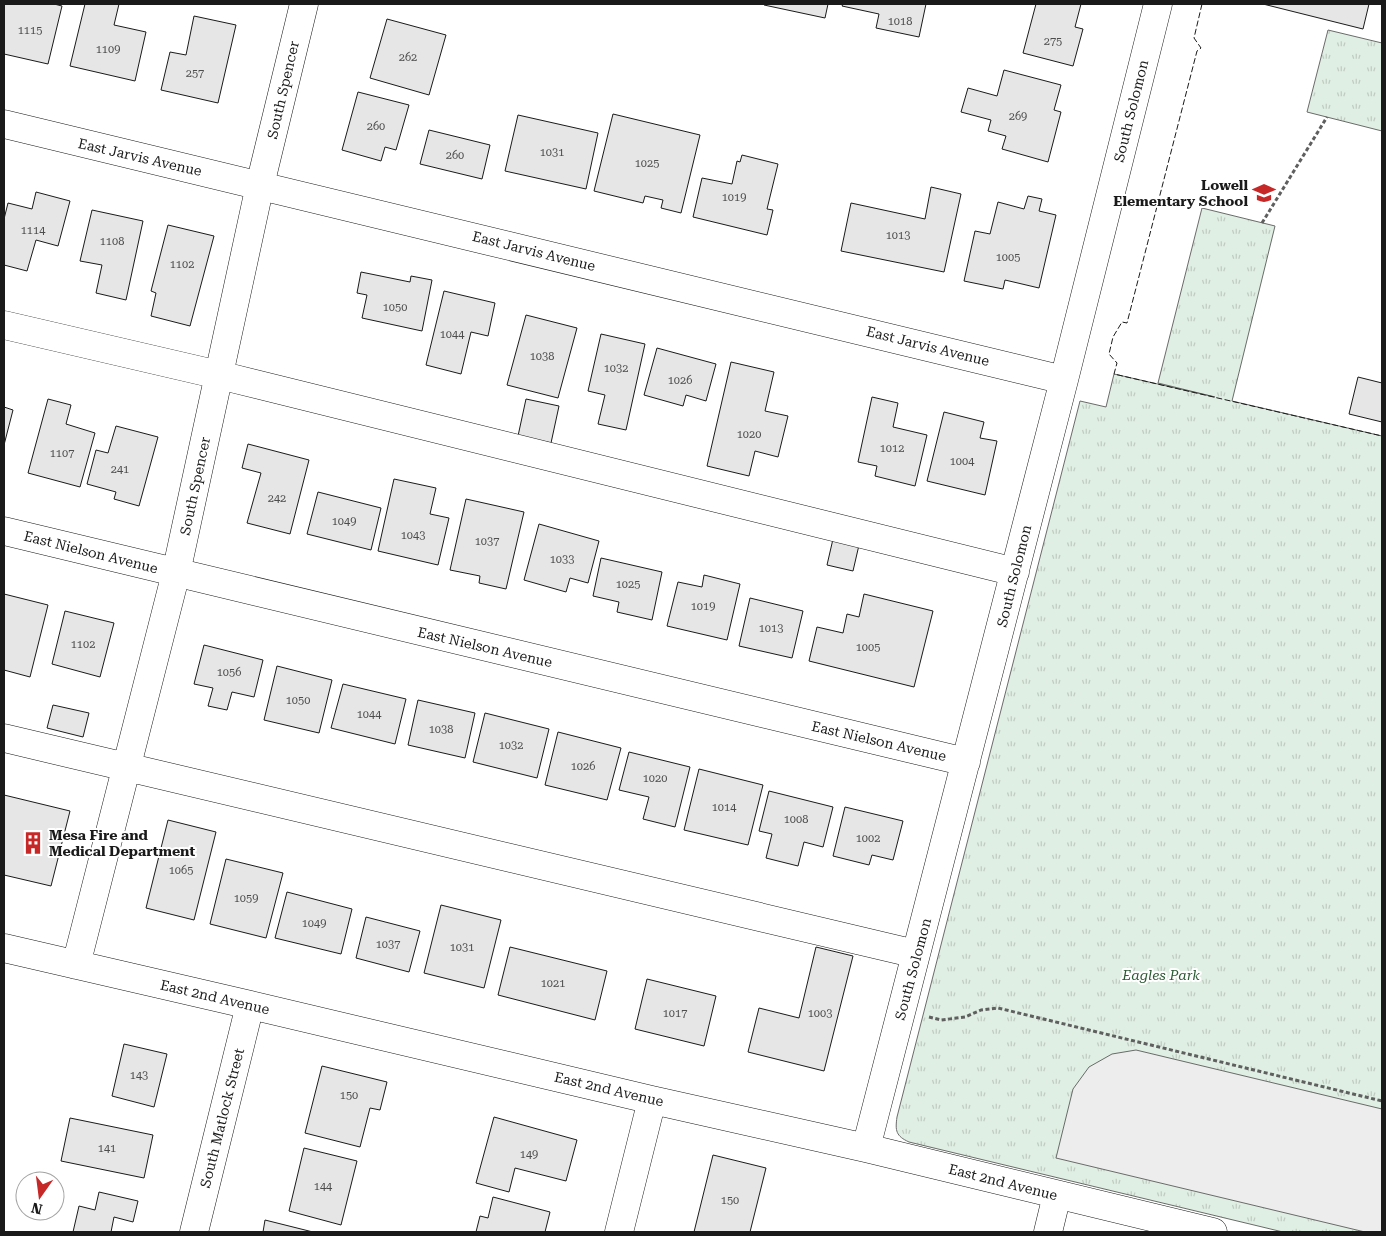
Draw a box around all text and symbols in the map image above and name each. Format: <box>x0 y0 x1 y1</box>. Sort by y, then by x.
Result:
house number: 1018 <box>888 15 912 28</box>
house number: 1115 <box>18 24 42 37</box>
house number: 275 <box>1044 35 1062 48</box>
street label: South Spencer <box>264 39 302 140</box>
house number: 1109 <box>96 43 120 56</box>
house number: 262 <box>399 51 417 64</box>
street label: South Solomon <box>1111 58 1151 164</box>
house number: 257 <box>186 67 204 80</box>
house number: 269 <box>1009 110 1027 123</box>
house number: 260 <box>367 120 385 133</box>
street label: East Jarvis Avenue <box>77 135 204 179</box>
house number: 1031 <box>540 146 564 159</box>
house number: 260 <box>446 149 464 162</box>
house number: 1025 <box>635 157 659 170</box>
place label: Lowell Elementary School <box>1113 177 1248 209</box>
school or university icon: Lowell Elementary School <box>1251 180 1277 206</box>
house number: 1019 <box>722 191 746 204</box>
house number: 1114 <box>21 224 46 237</box>
street label: East Jarvis Avenue <box>471 228 597 274</box>
house number: 1013 <box>886 229 910 242</box>
house number: 1108 <box>100 235 124 248</box>
house number: 1005 <box>996 251 1020 264</box>
house number: 1102 <box>170 258 194 271</box>
house number: 1050 <box>383 301 407 314</box>
street label: East Jarvis Avenue <box>865 323 991 369</box>
house number: 1044 <box>440 328 465 341</box>
house number: 1038 <box>530 350 554 363</box>
house number: 1032 <box>604 362 628 375</box>
house number: 1026 <box>668 374 692 387</box>
house number: 1020 <box>737 428 761 441</box>
street label: South Spencer <box>177 435 213 537</box>
house number: 1012 <box>880 442 904 455</box>
house number: 1107 <box>50 447 74 460</box>
house number: 1004 <box>950 455 975 468</box>
house number: 241 <box>111 463 129 476</box>
house number: 242 <box>268 492 286 505</box>
house number: 1049 <box>332 515 356 528</box>
street label: South Solomon <box>994 523 1034 629</box>
street label: East Nielson Avenue <box>22 528 160 576</box>
house number: 1043 <box>401 529 425 542</box>
house number: 1037 <box>475 535 499 548</box>
house number: 1033 <box>550 553 574 566</box>
house number: 1025 <box>616 578 640 591</box>
house number: 1019 <box>691 600 715 613</box>
house number: 1013 <box>759 622 783 635</box>
street label: East Nielson Avenue <box>416 624 554 670</box>
house number: 1102 <box>71 638 95 651</box>
house number: 1005 <box>856 641 880 654</box>
house number: 1056 <box>217 666 241 679</box>
house number: 1050 <box>286 694 310 707</box>
house number: 1044 <box>357 708 382 721</box>
street label: East Nielson Avenue <box>810 718 948 764</box>
house number: 1038 <box>429 723 453 736</box>
house number: 1032 <box>499 739 523 752</box>
house number: 1026 <box>571 760 595 773</box>
house number: 1020 <box>643 772 667 785</box>
house number: 1014 <box>712 801 737 814</box>
house number: 1008 <box>784 813 808 826</box>
place label: Mesa Fire and Medical Department <box>49 827 195 859</box>
building icon: Mesa Fire and Medical Department <box>20 830 46 856</box>
house number: 1002 <box>856 832 880 845</box>
house number: 1065 <box>169 864 193 877</box>
house number: 1059 <box>234 892 258 905</box>
street label: South Solomon <box>892 916 934 1022</box>
house number: 1049 <box>302 917 326 930</box>
house number: 1037 <box>376 938 400 951</box>
house number: 1031 <box>450 941 474 954</box>
park label: Eagles Park <box>1121 967 1200 983</box>
street label: East 2nd Avenue <box>159 977 271 1017</box>
house number: 1021 <box>541 977 565 990</box>
house number: 1017 <box>663 1007 687 1020</box>
house number: 1003 <box>808 1007 832 1020</box>
street label: South Matlock Street <box>197 1047 247 1189</box>
house number: 143 <box>130 1069 148 1082</box>
street label: East 2nd Avenue <box>553 1069 665 1109</box>
house number: 150 <box>340 1089 358 1102</box>
house number: 141 <box>98 1142 116 1155</box>
house number: 149 <box>520 1148 538 1161</box>
street label: East 2nd Avenue <box>947 1161 1059 1203</box>
north arrow <box>15 1171 65 1221</box>
house number: 144 <box>314 1180 333 1193</box>
house number: 150 <box>721 1194 739 1207</box>
text: N <box>29 1199 44 1218</box>

